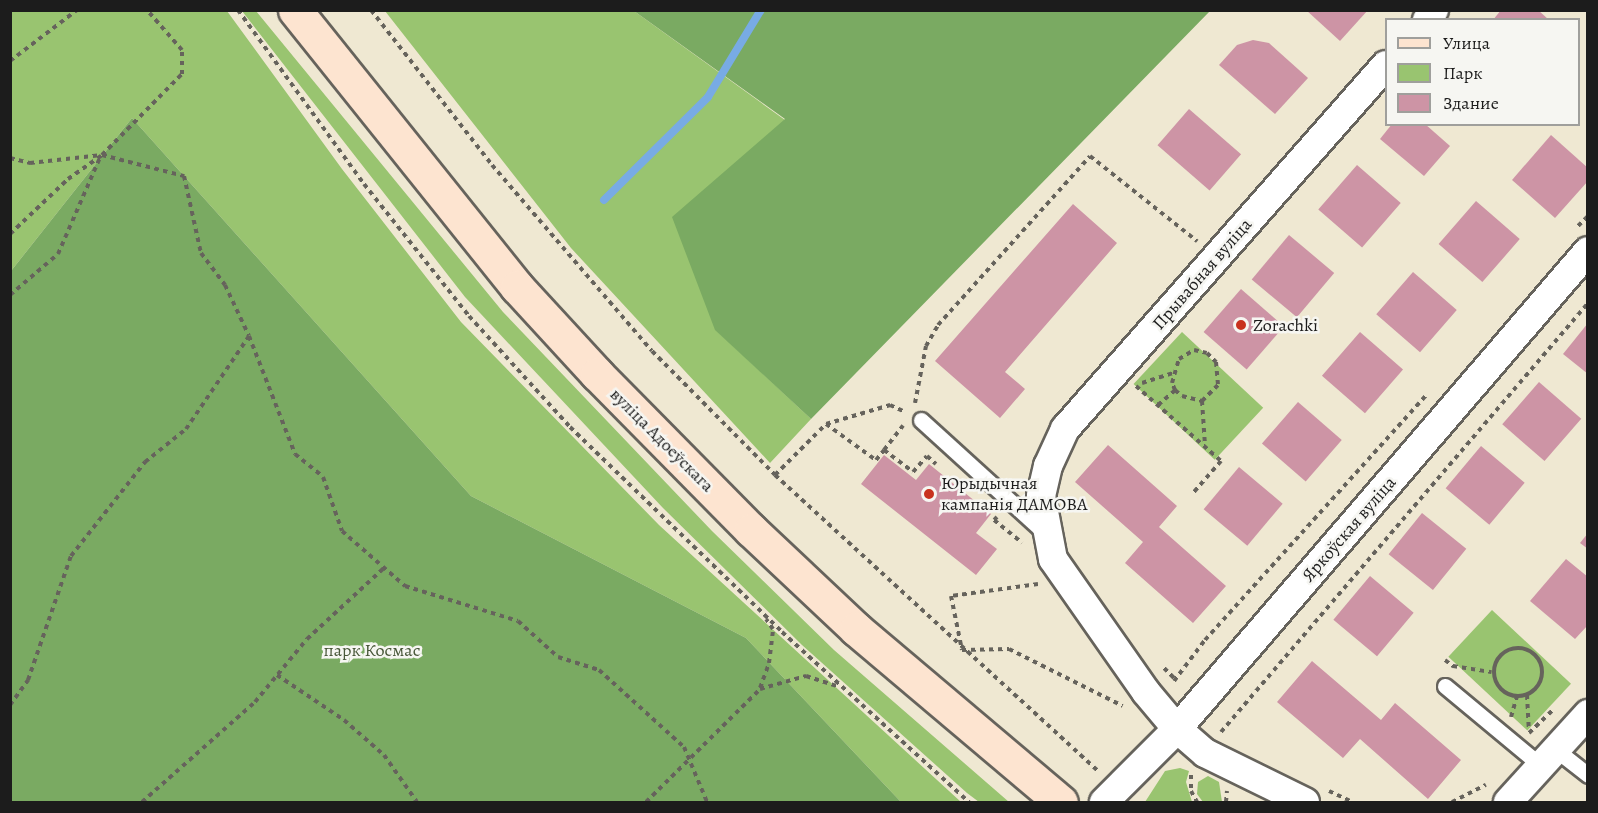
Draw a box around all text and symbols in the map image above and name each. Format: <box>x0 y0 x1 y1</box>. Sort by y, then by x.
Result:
legend <box>1385 18 1580 126</box>
text: Улица <box>1443 31 1490 55</box>
text: Парк <box>1443 61 1483 85</box>
text: Здание <box>1443 91 1499 115</box>
street label: Прывабная вуліца <box>1148 214 1256 334</box>
place label: Zorachki <box>1253 314 1318 336</box>
marker: Zorachki <box>1234 318 1248 332</box>
street label: вуліца Адоеўскага <box>606 384 718 496</box>
street label: Яркоўская вуліца <box>1297 472 1401 586</box>
place label: Юрыдычная кампанія ДАМОВА <box>941 473 1087 516</box>
marker: Юрыдычная кампанія ДАМОВА <box>922 487 936 501</box>
park label: парк Космас <box>324 639 420 661</box>

